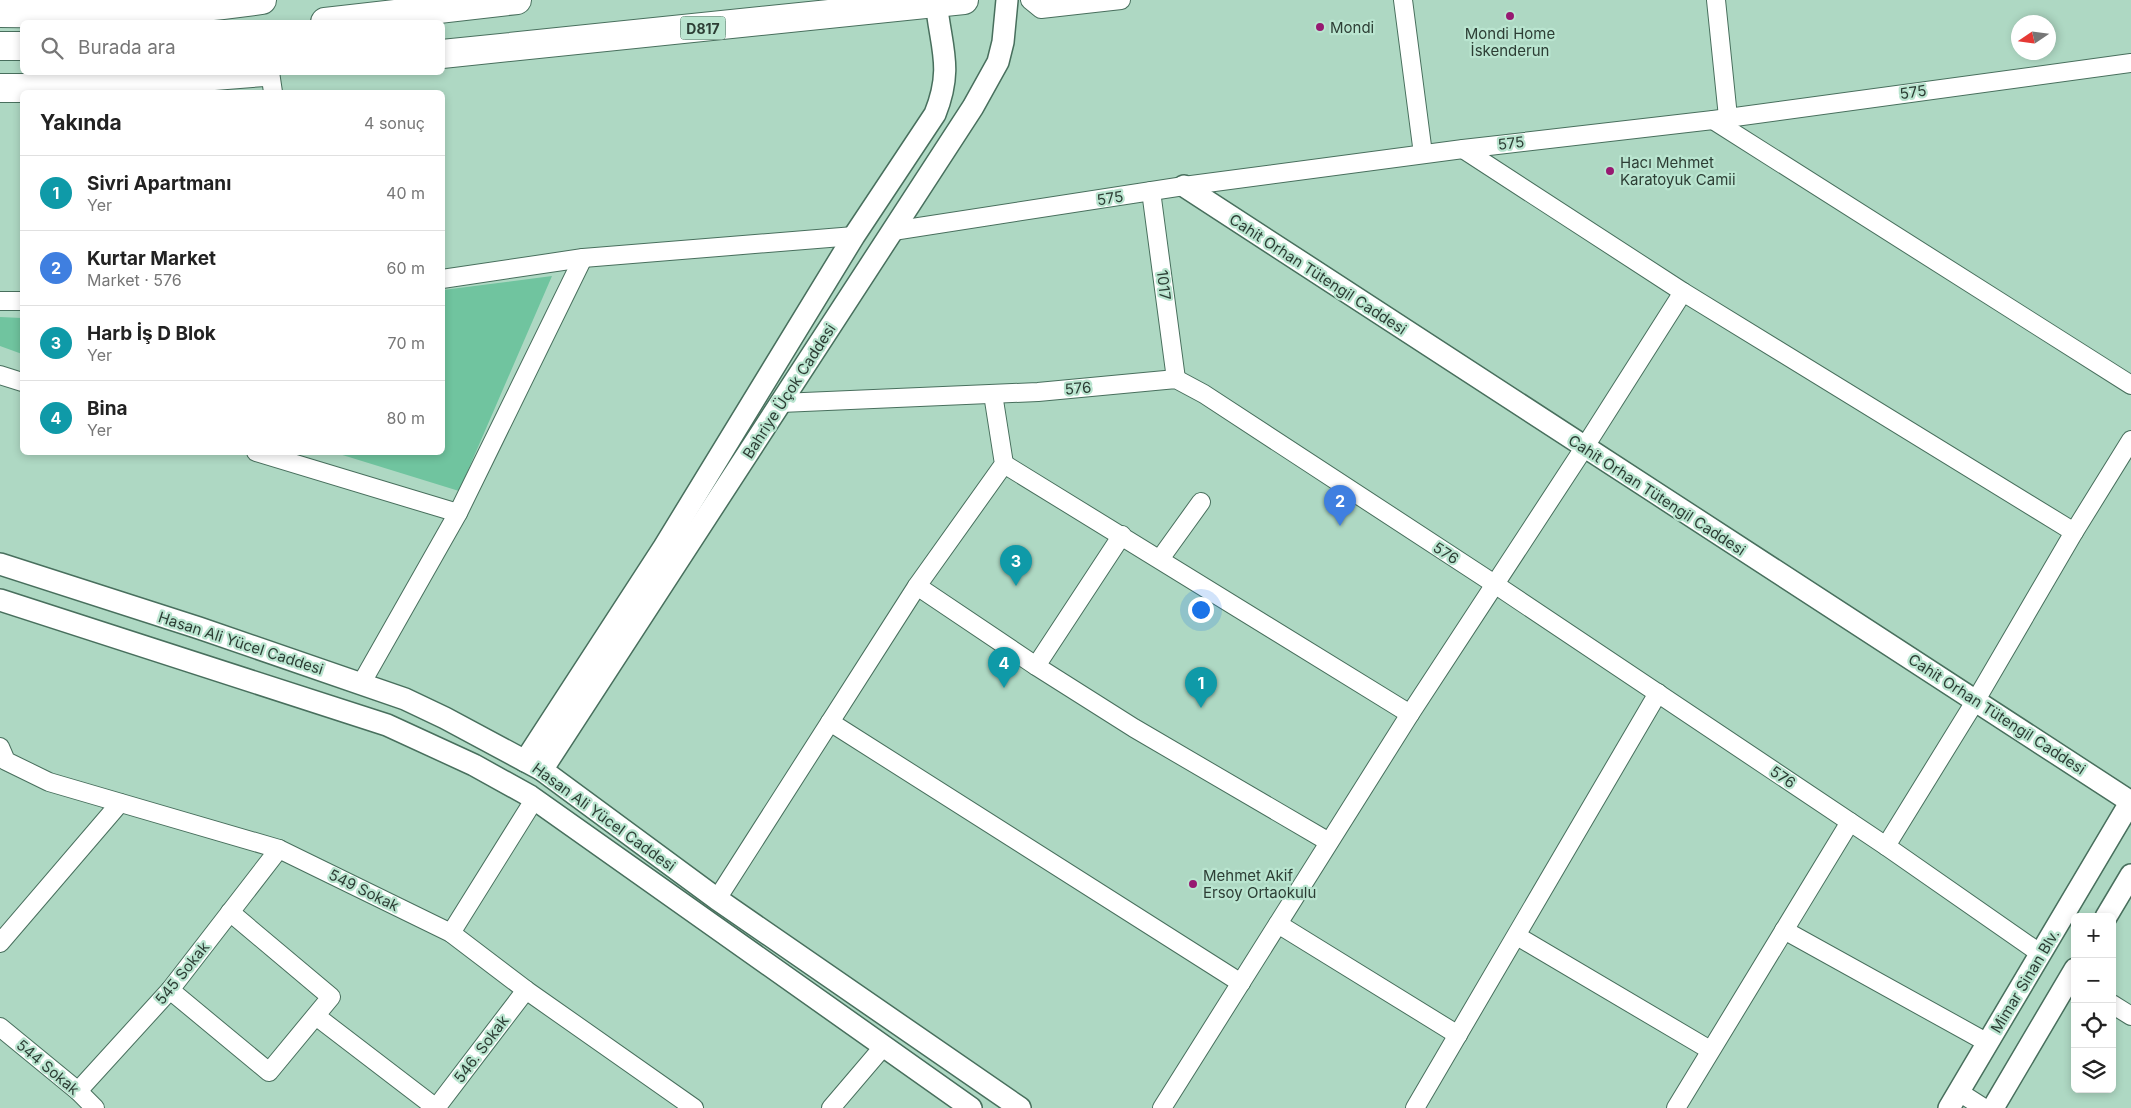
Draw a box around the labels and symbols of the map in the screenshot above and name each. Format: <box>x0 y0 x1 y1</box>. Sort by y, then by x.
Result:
marker: Mondi Home İskenderun <box>1504 10 1516 22</box>
north arrow <box>2011 15 2056 60</box>
road number: D817 <box>680 16 726 40</box>
place label: Mondi <box>1330 18 1374 37</box>
marker: Mondi <box>1314 21 1326 33</box>
place label: Mondi Home İskenderun <box>1465 24 1555 60</box>
street label: 575 <box>1899 81 1927 103</box>
street label: 575 <box>1497 132 1525 154</box>
place label: Hacı Mehmet Karatoyuk Camii <box>1620 153 1736 189</box>
marker: Hacı Mehmet Karatoyuk Camii <box>1604 165 1616 177</box>
street label: 575 <box>1095 187 1125 209</box>
street label: Cahit Orhan Tütengil Caddesi <box>1226 209 1410 339</box>
street label: 1017 <box>1153 269 1175 301</box>
street label: Bahriye Üçok Caddesi <box>738 320 840 462</box>
street label: 576 <box>1064 377 1092 399</box>
street label: Cahit Orhan Tütengil Caddesi <box>1565 430 1749 560</box>
pin: 2 <box>1324 485 1356 526</box>
street label: 576 <box>1430 538 1462 568</box>
pin: 3 <box>1000 545 1032 586</box>
your location <box>1188 597 1214 623</box>
street label: Hasan Ali Yücel Caddesi <box>156 607 326 679</box>
pin: 4 <box>988 647 1020 688</box>
street label: Cahit Orhan Tütengil Caddesi <box>1905 649 2089 779</box>
pin: 1 <box>1185 667 1217 708</box>
street label: Hasan Ali Yücel Caddesi <box>529 759 679 875</box>
street label: 576 <box>1767 762 1799 792</box>
street label: 549 Sokak <box>326 865 403 915</box>
place label: Mehmet Akif Ersoy Ortaokulu <box>1203 866 1316 902</box>
marker: Mehmet Akif Ersoy Ortaokulu <box>1187 878 1199 890</box>
street label: Mimar Sinan Blv. <box>1987 926 2063 1036</box>
street label: 545 Sokak <box>151 937 214 1008</box>
street label: 546. Sokak <box>449 1011 513 1087</box>
street label: 544 Sokak <box>13 1035 84 1099</box>

